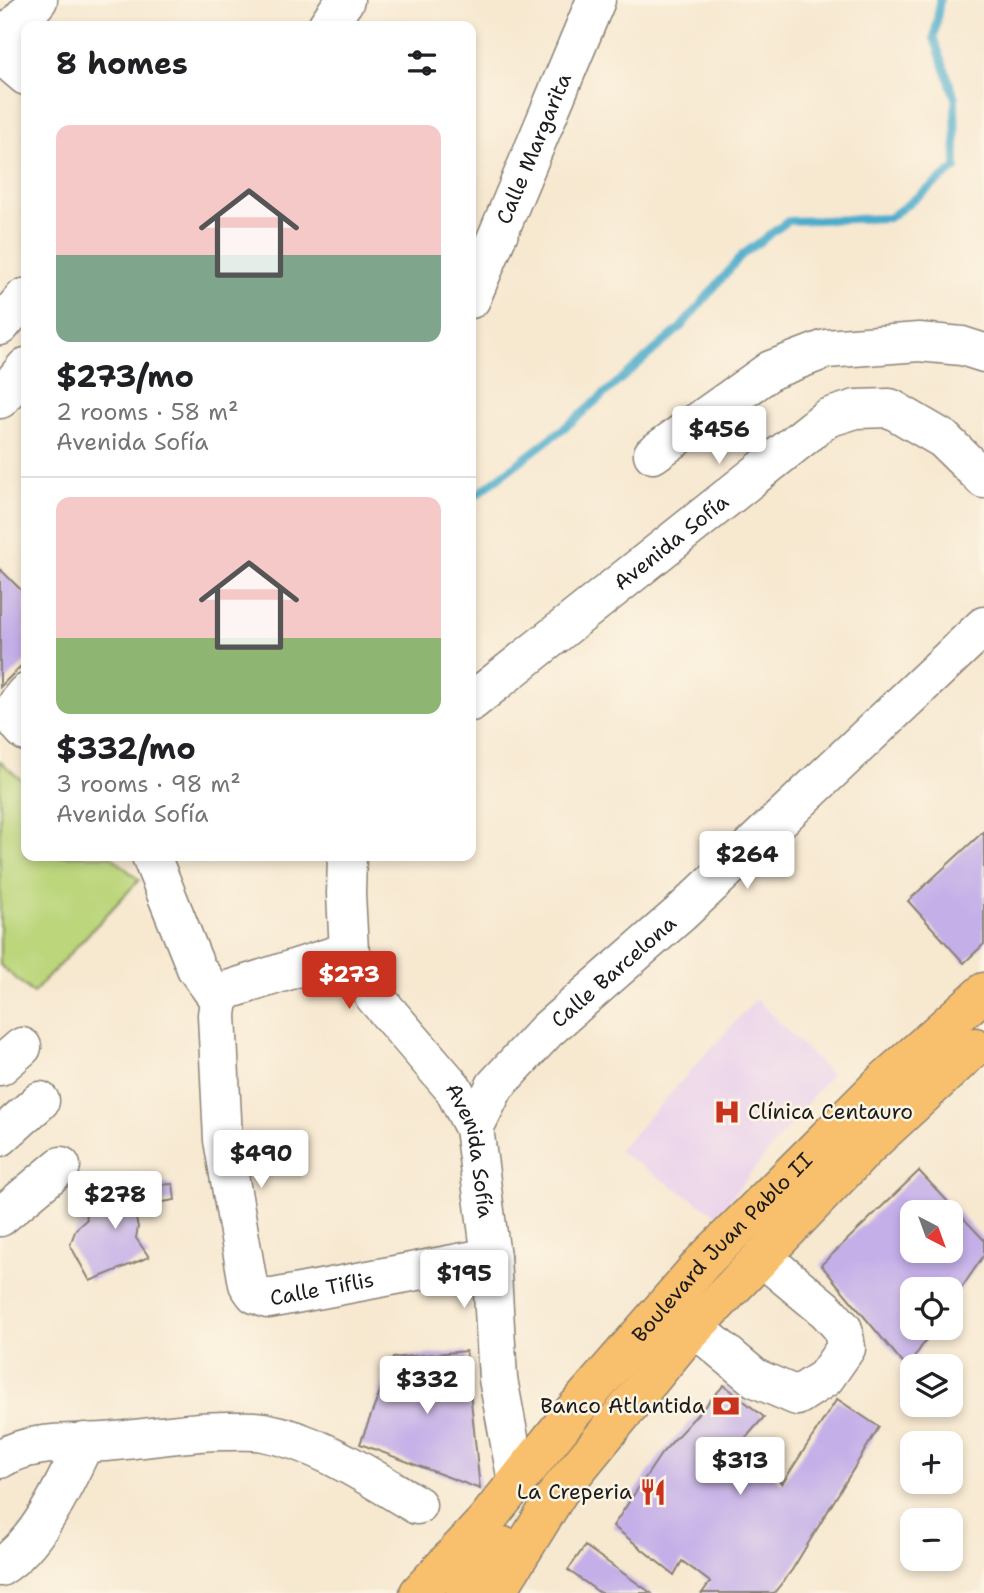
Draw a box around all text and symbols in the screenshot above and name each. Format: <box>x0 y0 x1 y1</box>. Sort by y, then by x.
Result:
text: 8 homes <box>56 43 188 84</box>
icon: filters <box>403 44 441 82</box>
street label: Calle Margarita <box>490 69 578 228</box>
icon: home <box>186 170 312 296</box>
text: $273/mo <box>56 356 194 397</box>
text: 2 rooms · 58 m² <box>56 397 239 427</box>
pin: $456 <box>678 406 760 466</box>
text: $456 <box>688 414 750 444</box>
text: Avenida Sofía <box>56 427 209 457</box>
street label: Avenida Sofía <box>608 488 734 597</box>
icon: home <box>186 542 312 668</box>
text: $332/mo <box>56 728 196 769</box>
text: 3 rooms · 98 m² <box>56 769 241 799</box>
text: Avenida Sofía <box>56 799 209 829</box>
pin: $264 <box>706 832 788 891</box>
text: $264 <box>715 839 779 869</box>
street label: Calle Barcelona <box>545 909 682 1034</box>
pin: $273 <box>308 951 390 1011</box>
text: $273 <box>318 959 380 989</box>
street label: Avenida Sofía <box>439 1078 500 1220</box>
hospital icon: Clínica Centauro <box>712 1097 742 1127</box>
place label: Clínica Centauro <box>748 1098 913 1126</box>
pin: $490 <box>220 1130 302 1190</box>
text: $490 <box>229 1138 293 1168</box>
street label: Boulevard Juan Pablo II <box>626 1146 819 1348</box>
pin: $278 <box>74 1172 156 1231</box>
text: $278 <box>84 1179 146 1209</box>
north arrow <box>900 1200 962 1264</box>
map controls <box>900 1200 963 1571</box>
pin: $195 <box>423 1250 505 1310</box>
text: $195 <box>436 1258 492 1288</box>
street label: Calle Tiflis <box>268 1265 376 1312</box>
button: locate <box>900 1277 963 1340</box>
button: layers <box>900 1354 963 1417</box>
pin: $332 <box>386 1356 468 1416</box>
text: $332 <box>396 1364 458 1394</box>
bank icon: Banco Atlantida <box>711 1391 741 1421</box>
place label: Banco Atlantida <box>540 1392 705 1420</box>
button: + <box>900 1431 963 1494</box>
pin: $313 <box>699 1438 781 1497</box>
text: $313 <box>712 1445 768 1475</box>
restaurant icon: La Creperia <box>638 1477 668 1507</box>
place label: La Creperia <box>517 1478 632 1506</box>
button: − <box>900 1508 963 1571</box>

